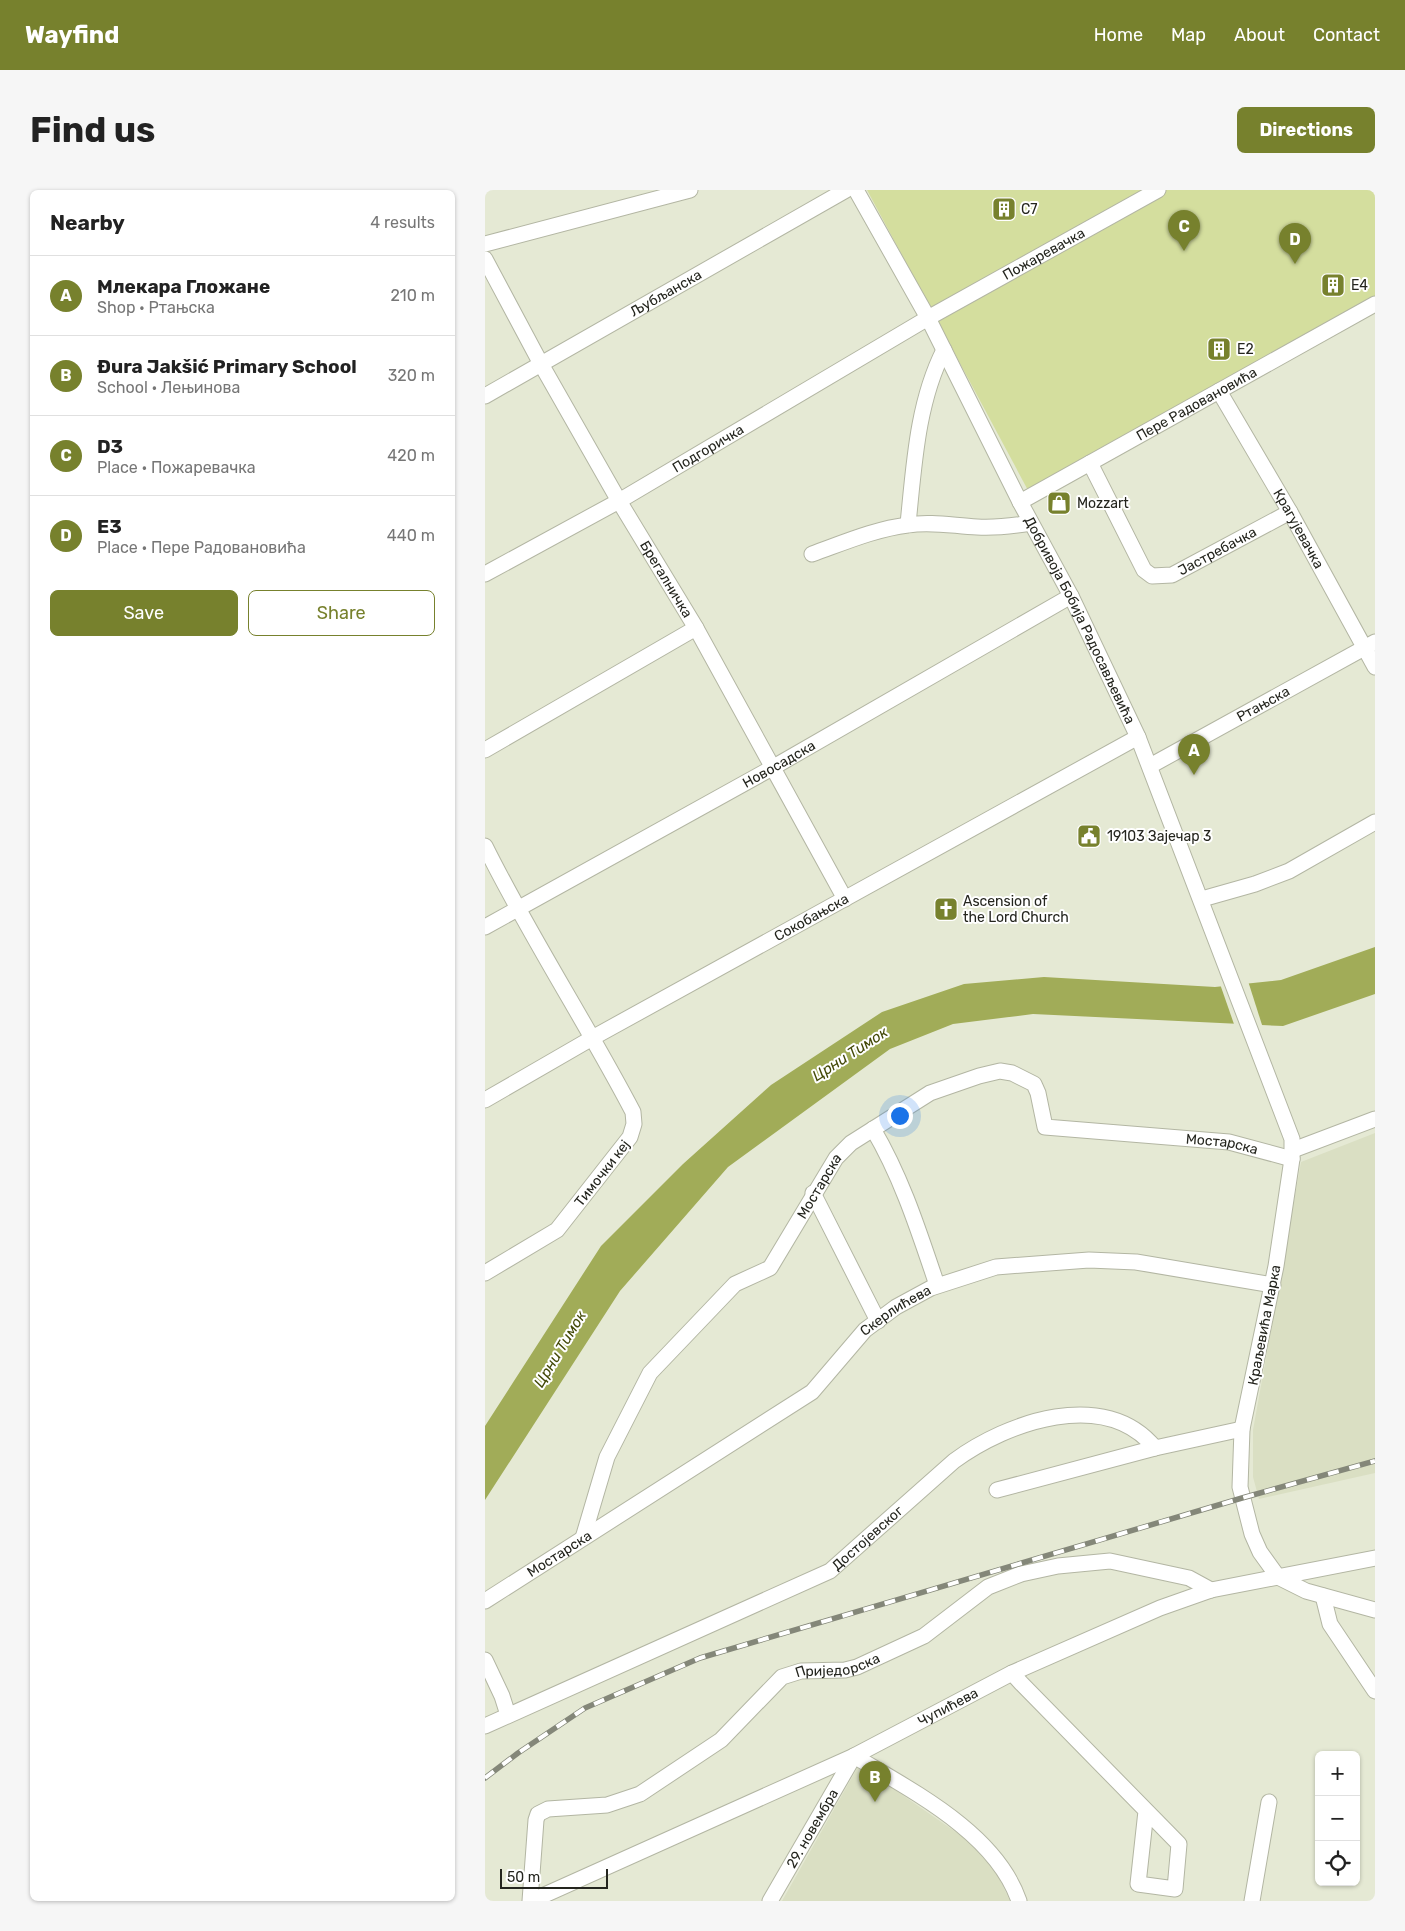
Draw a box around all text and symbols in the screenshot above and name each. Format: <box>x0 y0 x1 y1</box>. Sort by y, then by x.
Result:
text: Wayfind <box>25 21 119 49</box>
text: Home <box>1094 24 1143 46</box>
text: Map <box>1171 24 1206 46</box>
text: About <box>1234 24 1285 46</box>
text: Contact <box>1313 24 1380 46</box>
button: Directions <box>1237 107 1375 153</box>
text: Find us <box>30 109 155 151</box>
building icon: C7 <box>991 196 1017 222</box>
place label: C7 <box>1021 201 1038 218</box>
text: Nearby <box>50 210 125 235</box>
pin: C <box>1168 210 1200 251</box>
text: 4 results <box>370 213 435 232</box>
pin: D <box>1279 223 1311 264</box>
street label: Пожаревачка <box>1000 224 1088 284</box>
street label: Љубљанска <box>627 266 705 320</box>
building icon: E4 <box>1320 272 1346 298</box>
text: Млекара Гложане <box>97 275 270 298</box>
place label: E4 <box>1351 277 1368 294</box>
text: A <box>60 286 72 305</box>
text: 210 m <box>390 286 435 305</box>
text: Shop · Ртањска <box>97 298 215 317</box>
building icon: E2 <box>1206 336 1232 362</box>
place label: E2 <box>1237 341 1254 358</box>
text: Đura Jakšić Primary School <box>97 355 357 378</box>
street label: Пере Радовановића <box>1133 364 1260 444</box>
text: B <box>60 366 72 385</box>
text: 320 m <box>388 366 435 385</box>
text: School · Лењинова <box>97 378 240 397</box>
street label: Подгоричка <box>669 421 747 476</box>
text: D3 <box>97 435 123 458</box>
text: C <box>60 446 72 465</box>
text: 420 m <box>387 446 435 465</box>
text: Place · Пожаревачка <box>97 458 256 477</box>
street label: Крагујевачка <box>1269 486 1327 572</box>
shop icon: Mozzart <box>1046 490 1072 516</box>
place label: Mozzart <box>1077 495 1129 512</box>
street label: Добривоја Бобија Радосављевића <box>1020 513 1139 727</box>
text: E3 <box>97 515 122 538</box>
street label: Јастребачка <box>1175 523 1260 579</box>
text: D <box>60 526 72 545</box>
text: 440 m <box>387 526 435 545</box>
text: Place · Пере Радовановића <box>97 538 306 557</box>
street label: Брегалничка <box>636 538 696 621</box>
button: Save <box>50 590 238 636</box>
button: Share <box>248 590 435 636</box>
street label: Ртањска <box>1234 683 1293 726</box>
pin: A <box>1178 734 1210 775</box>
street label: Новосадска <box>740 737 818 792</box>
public building icon: 19103 Зајечар 3 <box>1076 823 1102 849</box>
place label: 19103 Зајечар 3 <box>1107 828 1211 845</box>
street label: Сокобањска <box>771 890 852 945</box>
place label: Ascension of the Lord Church <box>963 893 1069 926</box>
church icon: Ascension of the Lord Church <box>933 896 959 922</box>
water label: Црни Тимок <box>809 1022 892 1085</box>
your location <box>887 1103 913 1129</box>
street label: Мостарска <box>1185 1131 1260 1158</box>
street label: Тимочки кеј <box>571 1137 634 1210</box>
street label: Мостарска <box>794 1150 845 1222</box>
street label: Краљевића Марка <box>1244 1263 1285 1387</box>
street label: Скерлићева <box>857 1282 934 1340</box>
water label: Црни Тимок <box>530 1306 590 1391</box>
street label: Достојевског <box>829 1502 907 1574</box>
street label: Мостарска <box>524 1527 595 1581</box>
street label: Приједорска <box>793 1650 883 1681</box>
street label: Чупићева <box>915 1684 981 1730</box>
map controls <box>1315 1751 1360 1886</box>
button: + <box>1315 1751 1360 1796</box>
pin: B <box>859 1761 891 1802</box>
street label: 29. новембра <box>783 1786 842 1871</box>
button: − <box>1315 1796 1360 1841</box>
button: locate <box>1315 1841 1360 1886</box>
scale bar <box>500 1866 607 1889</box>
text: 50 m <box>507 1869 540 1886</box>

